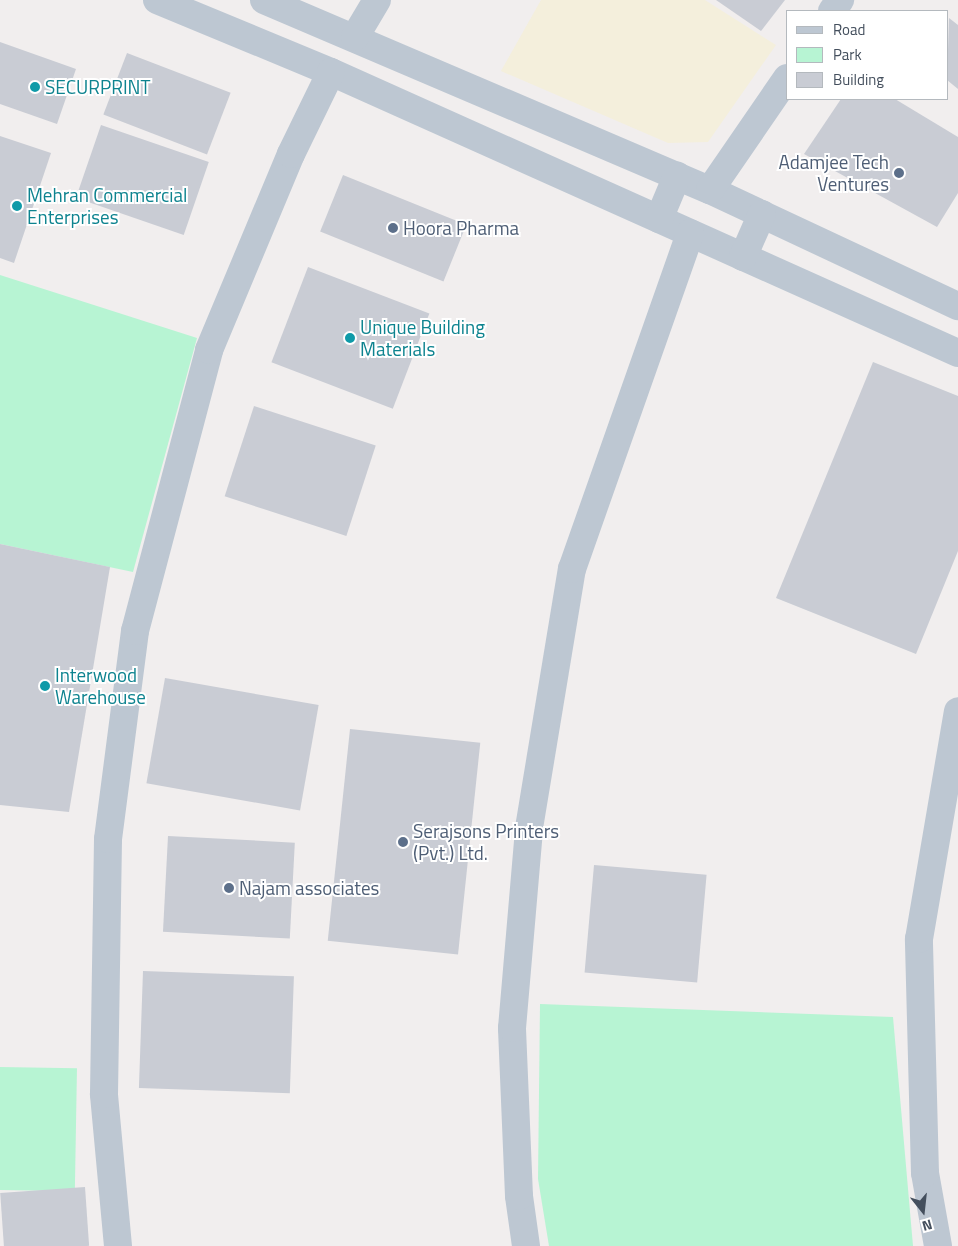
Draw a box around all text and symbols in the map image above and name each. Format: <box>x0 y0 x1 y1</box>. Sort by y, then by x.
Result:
legend <box>786 10 948 100</box>
text: Road <box>833 18 865 41</box>
text: Park <box>833 43 862 66</box>
text: Building <box>833 68 884 91</box>
place label: SECURPRINT <box>45 76 150 98</box>
marker: SECURPRINT <box>29 81 41 93</box>
place label: Adamjee Tech Ventures <box>778 151 889 195</box>
marker: Adamjee Tech Ventures <box>893 167 905 179</box>
place label: Mehran Commercial Enterprises <box>27 184 187 228</box>
marker: Mehran Commercial Enterprises <box>11 200 23 212</box>
place label: Hoora Pharma <box>403 217 519 239</box>
marker: Hoora Pharma <box>387 222 399 234</box>
place label: Unique Building Materials <box>360 316 485 360</box>
marker: Unique Building Materials <box>344 332 356 344</box>
place label: Interwood Warehouse <box>55 664 146 708</box>
marker: Interwood Warehouse <box>39 680 51 692</box>
place label: Serajsons Printers (Pvt.) Ltd. <box>413 820 559 864</box>
marker: Serajsons Printers (Pvt.) Ltd. <box>397 836 409 848</box>
place label: Najam associates <box>239 877 379 899</box>
marker: Najam associates <box>223 882 235 894</box>
north arrow <box>898 1186 948 1236</box>
text: N <box>920 1214 935 1237</box>

